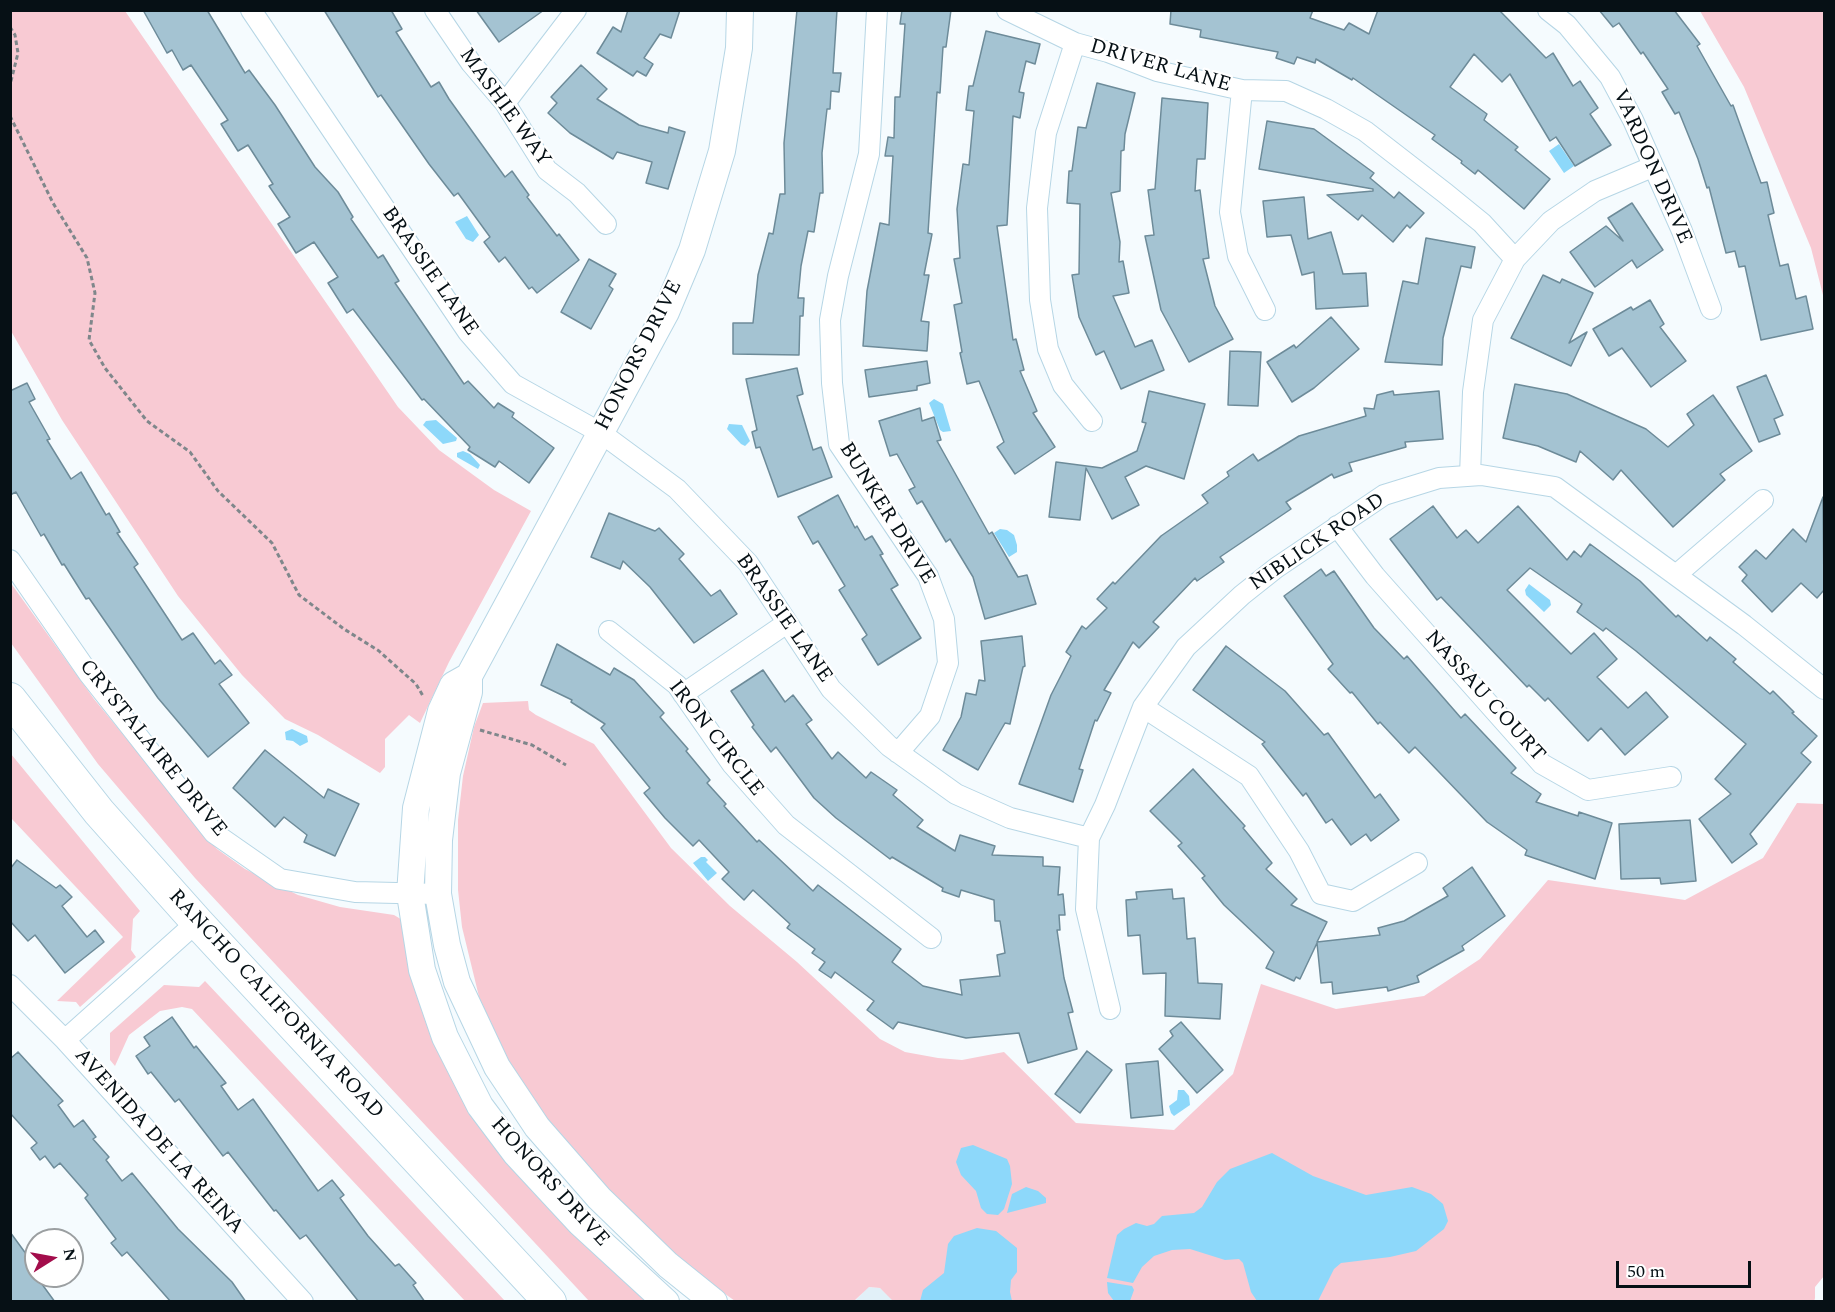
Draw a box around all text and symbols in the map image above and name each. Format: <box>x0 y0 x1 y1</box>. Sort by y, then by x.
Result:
street label: DRIVER LANE <box>1087 35 1233 99</box>
street label: MASHIE WAY <box>453 44 555 172</box>
street label: VARDON DRIVE <box>1606 86 1696 248</box>
street label: BRASSIE LANE <box>375 203 483 341</box>
street label: HONORS DRIVE <box>591 277 689 435</box>
street label: BUNKER DRIVE <box>832 438 940 590</box>
street label: NIBLICK ROAD <box>1246 488 1390 598</box>
street label: BRASSIE LANE <box>729 550 837 688</box>
street label: NASSAU COURT <box>1418 626 1550 768</box>
street label: CRYSTALAIRE DRIVE <box>73 655 231 843</box>
street label: IRON CIRCLE <box>662 676 768 802</box>
street label: RANCHO CALIFORNIA ROAD <box>162 885 388 1125</box>
street label: AVENIDA DE LA REINA <box>68 1044 248 1240</box>
street label: HONORS DRIVE <box>484 1113 614 1253</box>
north arrow <box>24 1228 84 1288</box>
text: N <box>57 1246 83 1264</box>
scale bar <box>1619 1249 1754 1287</box>
text: 50 m <box>1627 1258 1665 1285</box>

